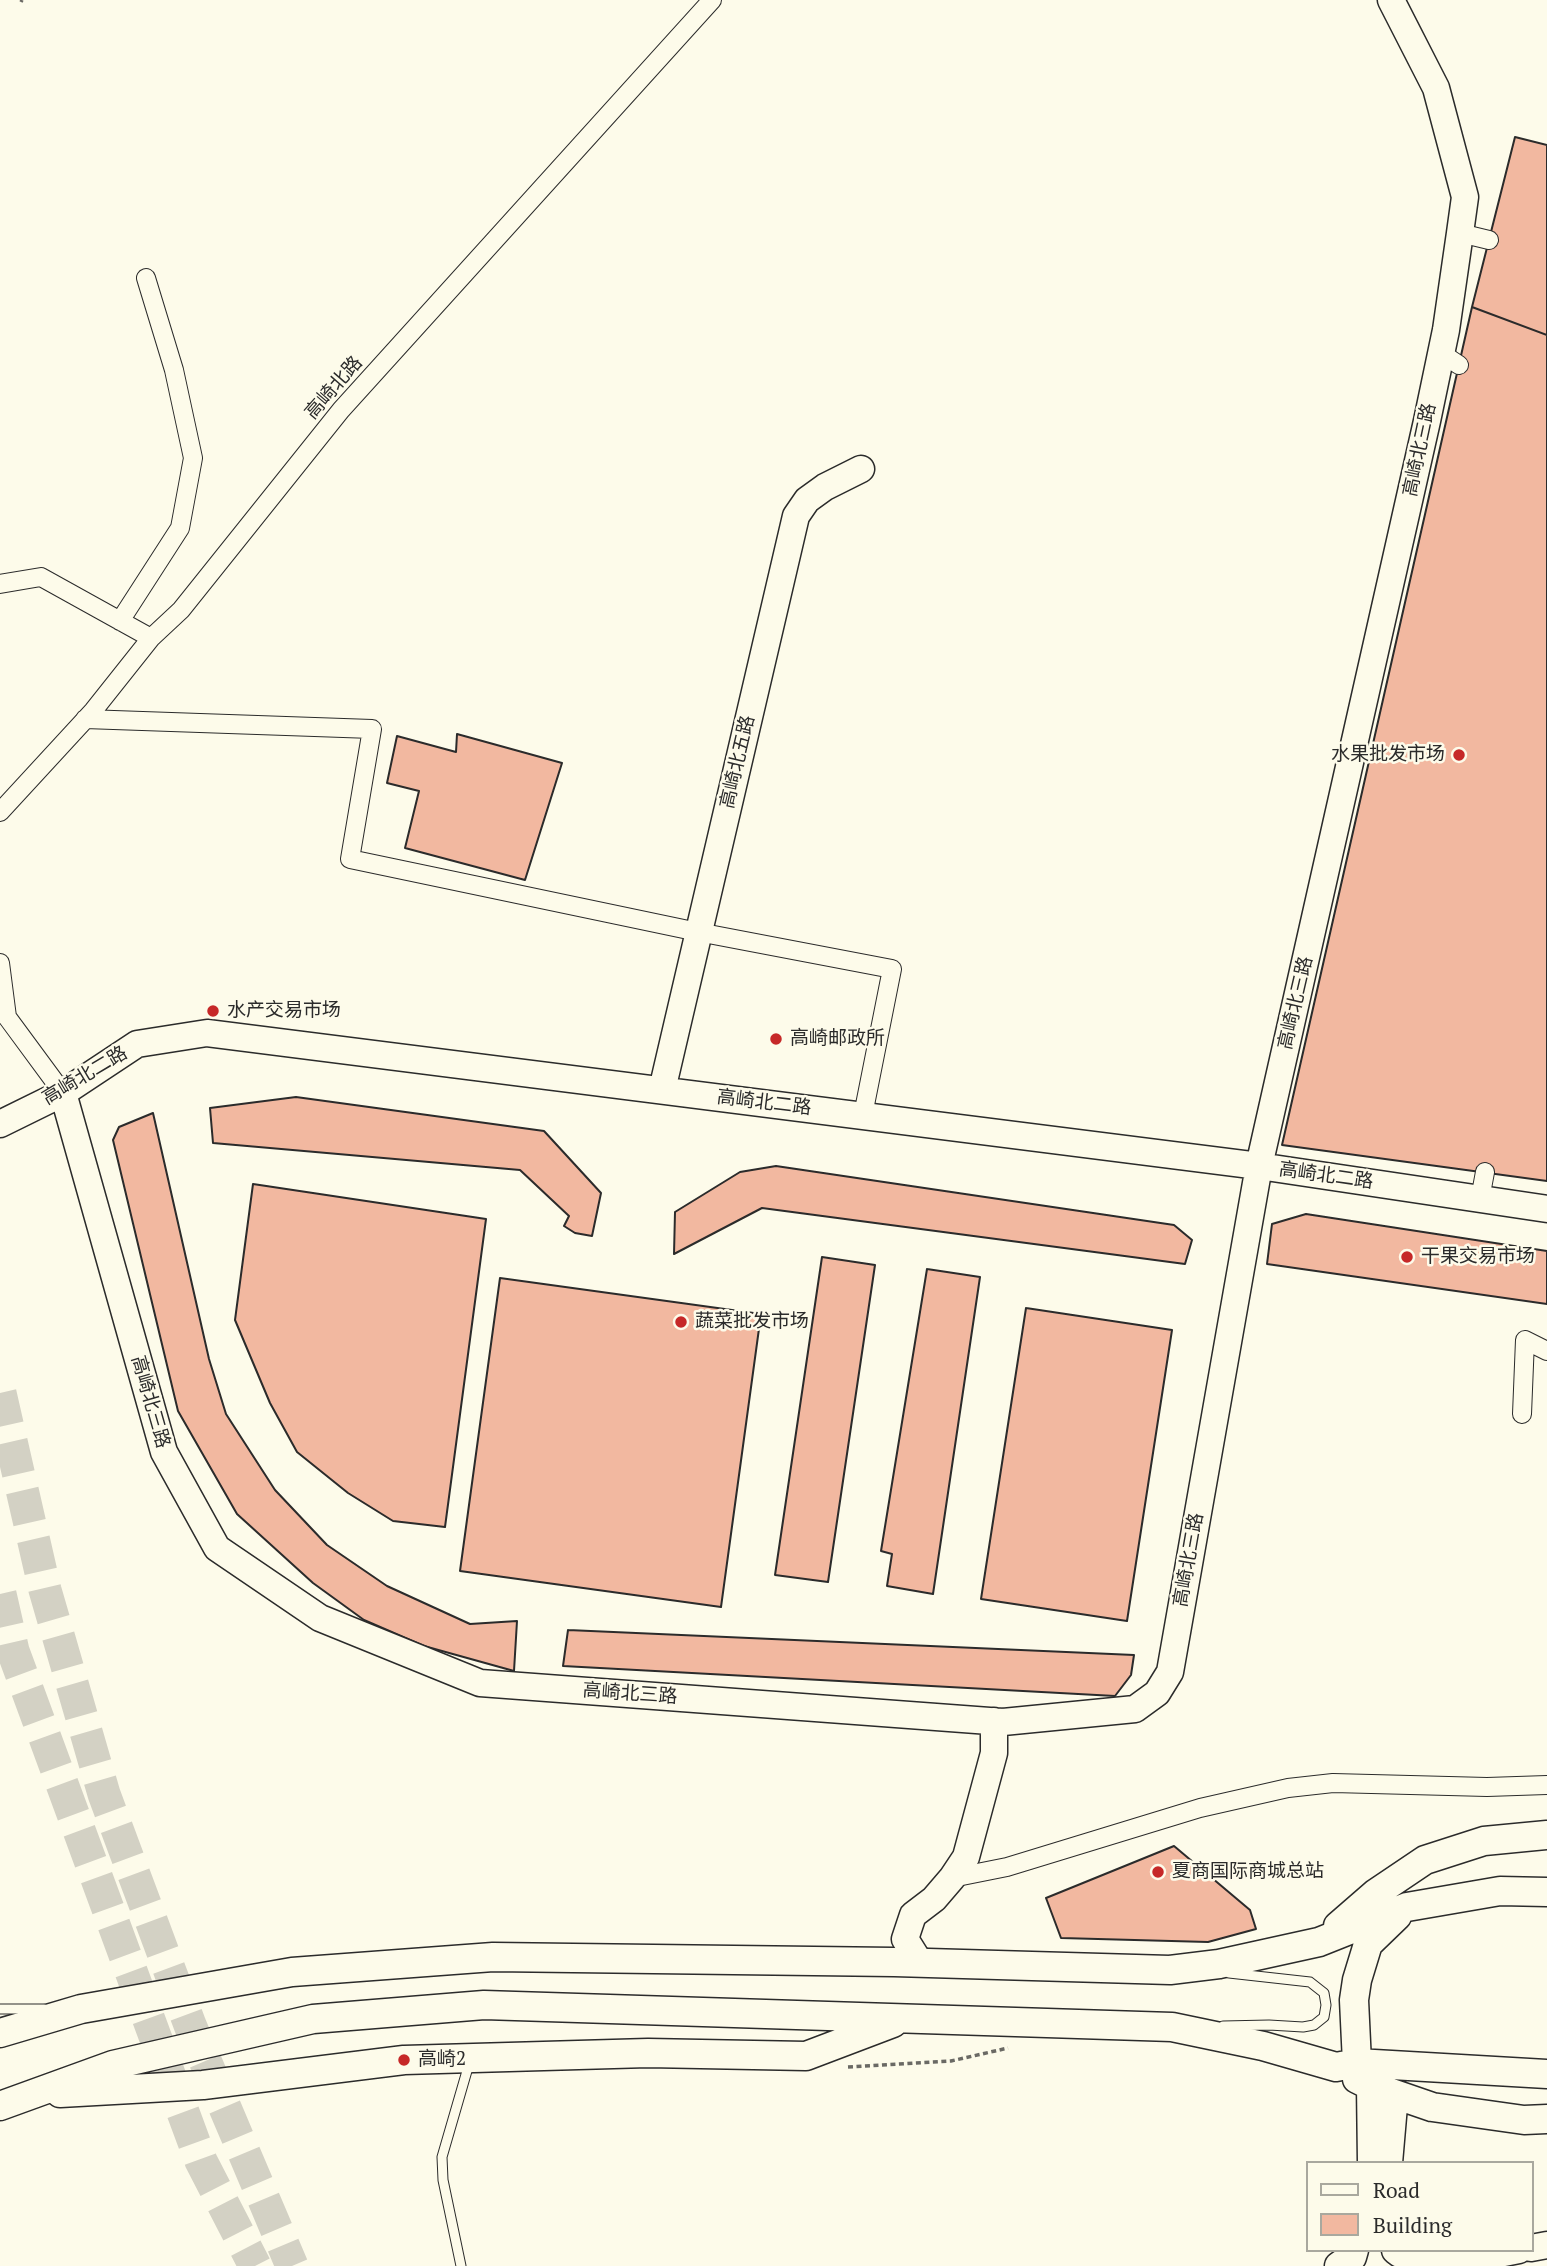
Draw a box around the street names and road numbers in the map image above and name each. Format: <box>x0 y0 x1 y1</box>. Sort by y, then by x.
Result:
street label: 高崎北路 <box>300 352 368 424</box>
street label: 高崎北三路 <box>1399 401 1441 499</box>
street label: 高崎北五路 <box>716 713 760 811</box>
street label: 高崎北三路 <box>1274 954 1318 1052</box>
street label: 高崎北二路 <box>38 1042 132 1110</box>
street label: 高崎北二路 <box>715 1086 813 1120</box>
street label: 高崎北二路 <box>1277 1158 1375 1194</box>
street label: 高崎北三路 <box>126 1353 174 1451</box>
street label: 高崎北三路 <box>1170 1511 1208 1609</box>
street label: 高崎北三路 <box>582 1679 678 1709</box>

